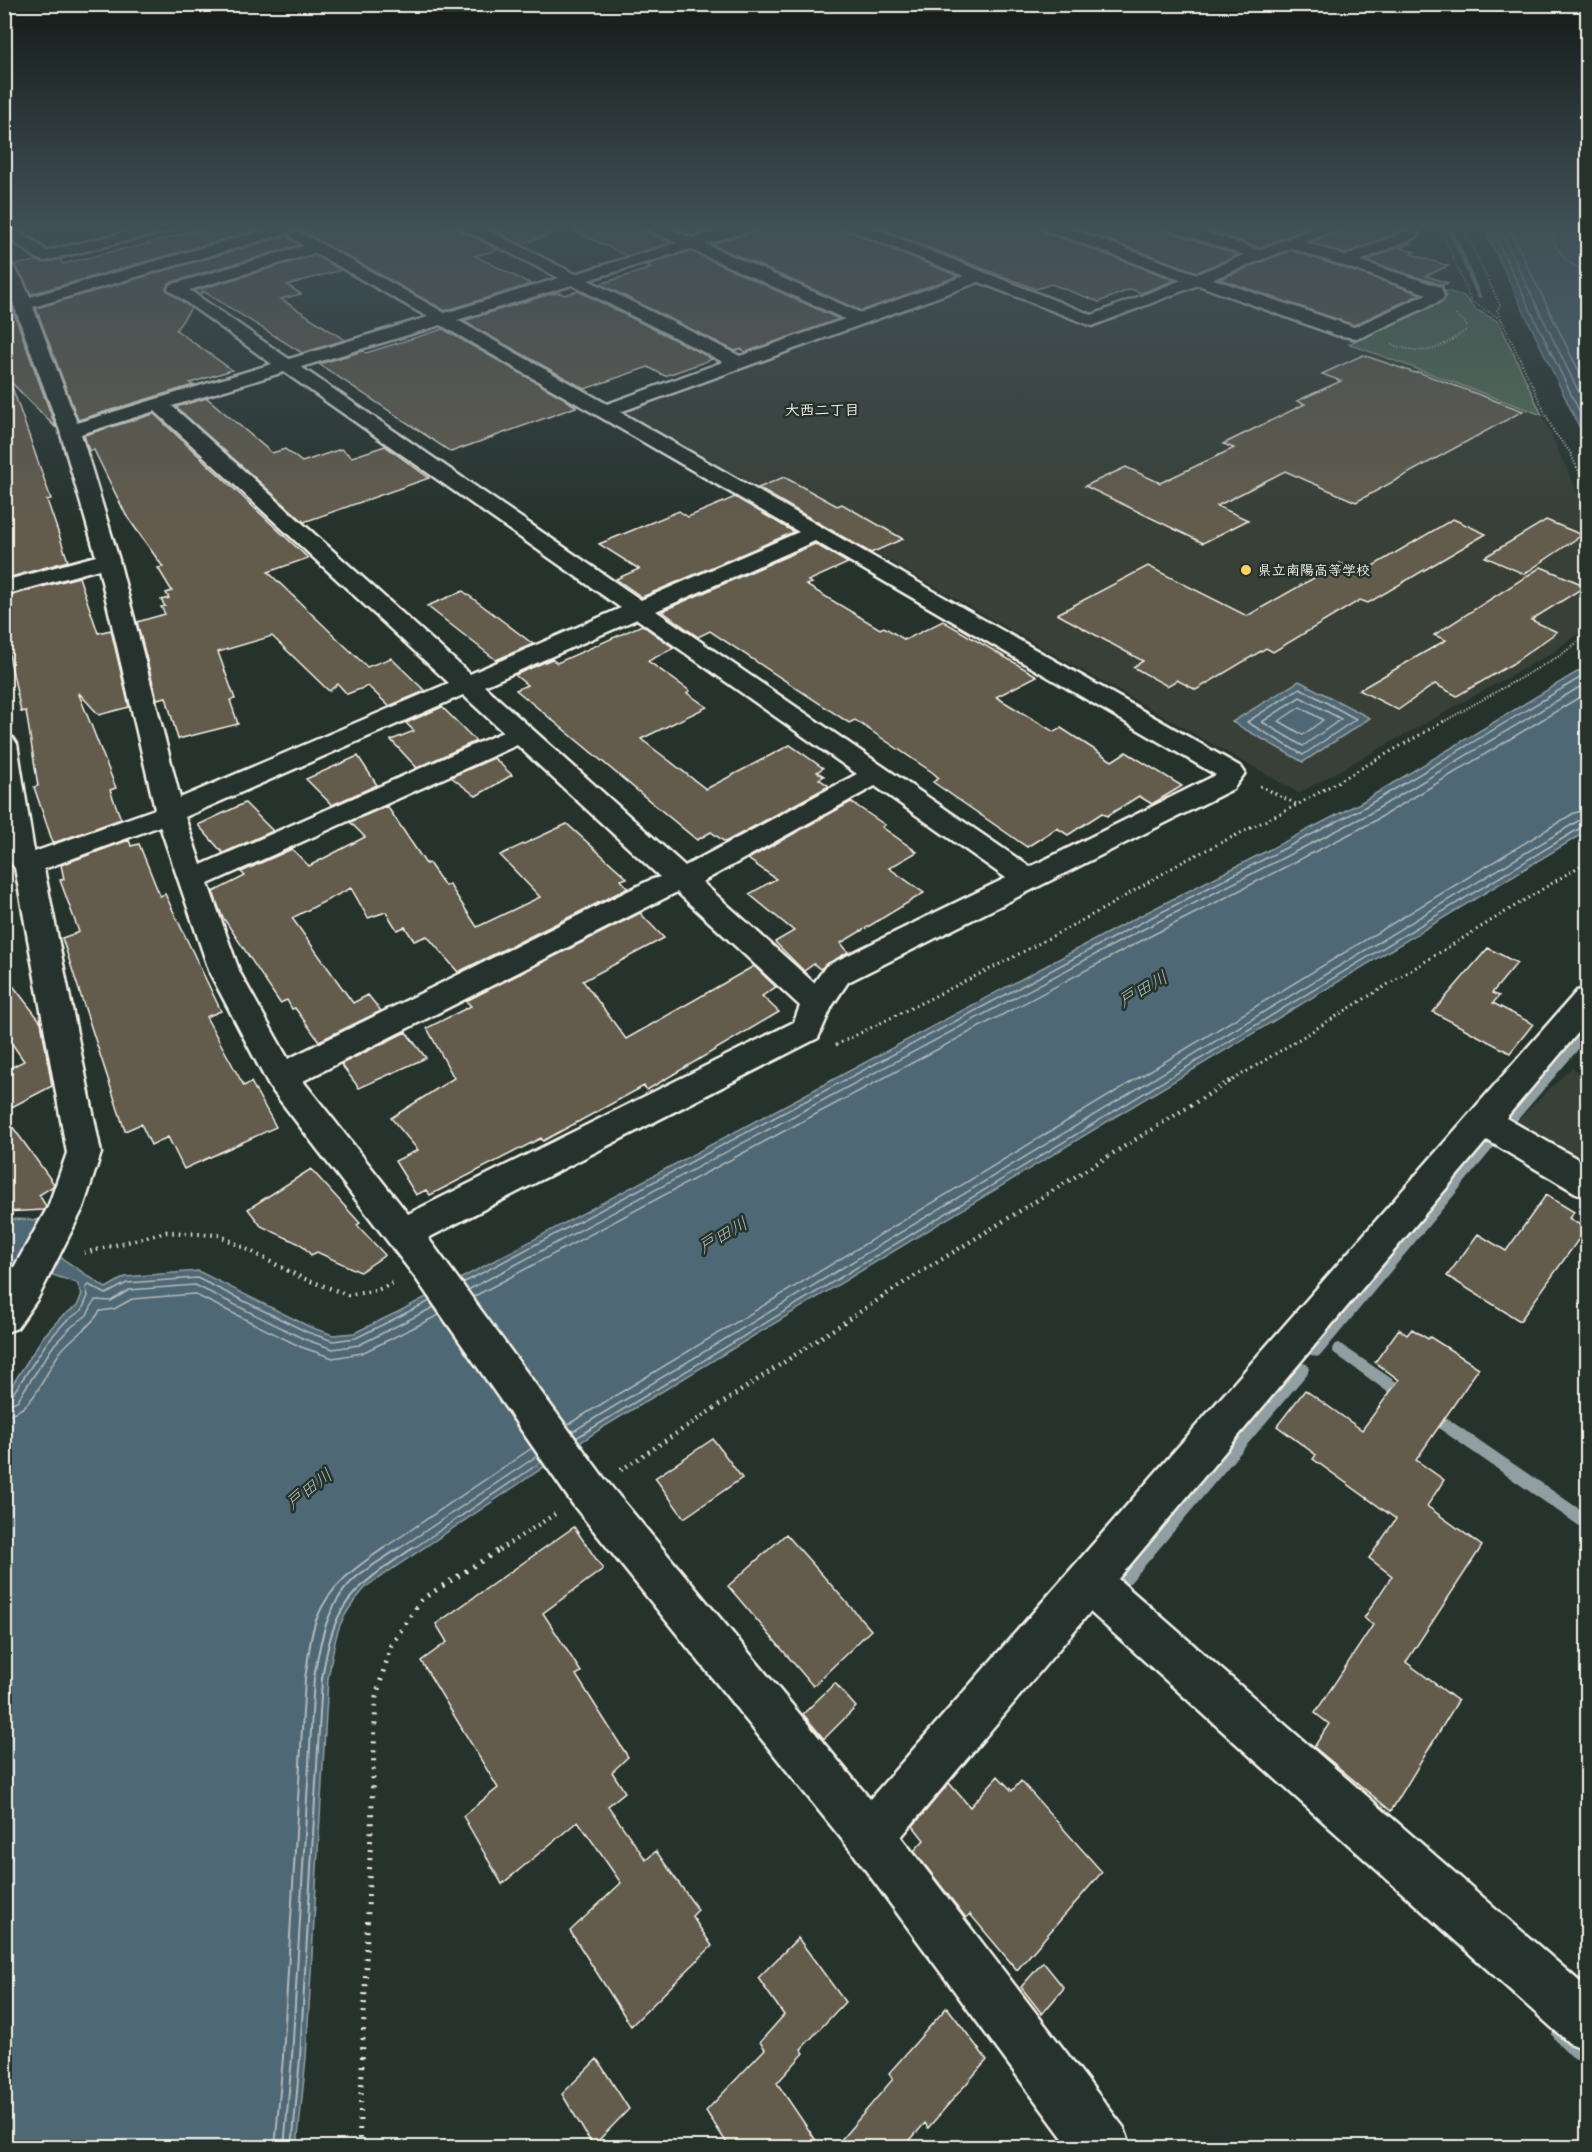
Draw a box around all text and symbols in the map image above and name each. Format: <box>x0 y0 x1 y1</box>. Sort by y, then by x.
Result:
district label: 大西二丁目 <box>784 400 860 419</box>
place label: 県立南陽高等学校 <box>1258 561 1370 579</box>
marker: 県立南陽高等学校 <box>1239 563 1253 577</box>
water label: 戸田川 <box>1114 965 1172 1012</box>
water label: 戸田川 <box>694 1211 752 1258</box>
water label: 戸田川 <box>280 1463 337 1514</box>

